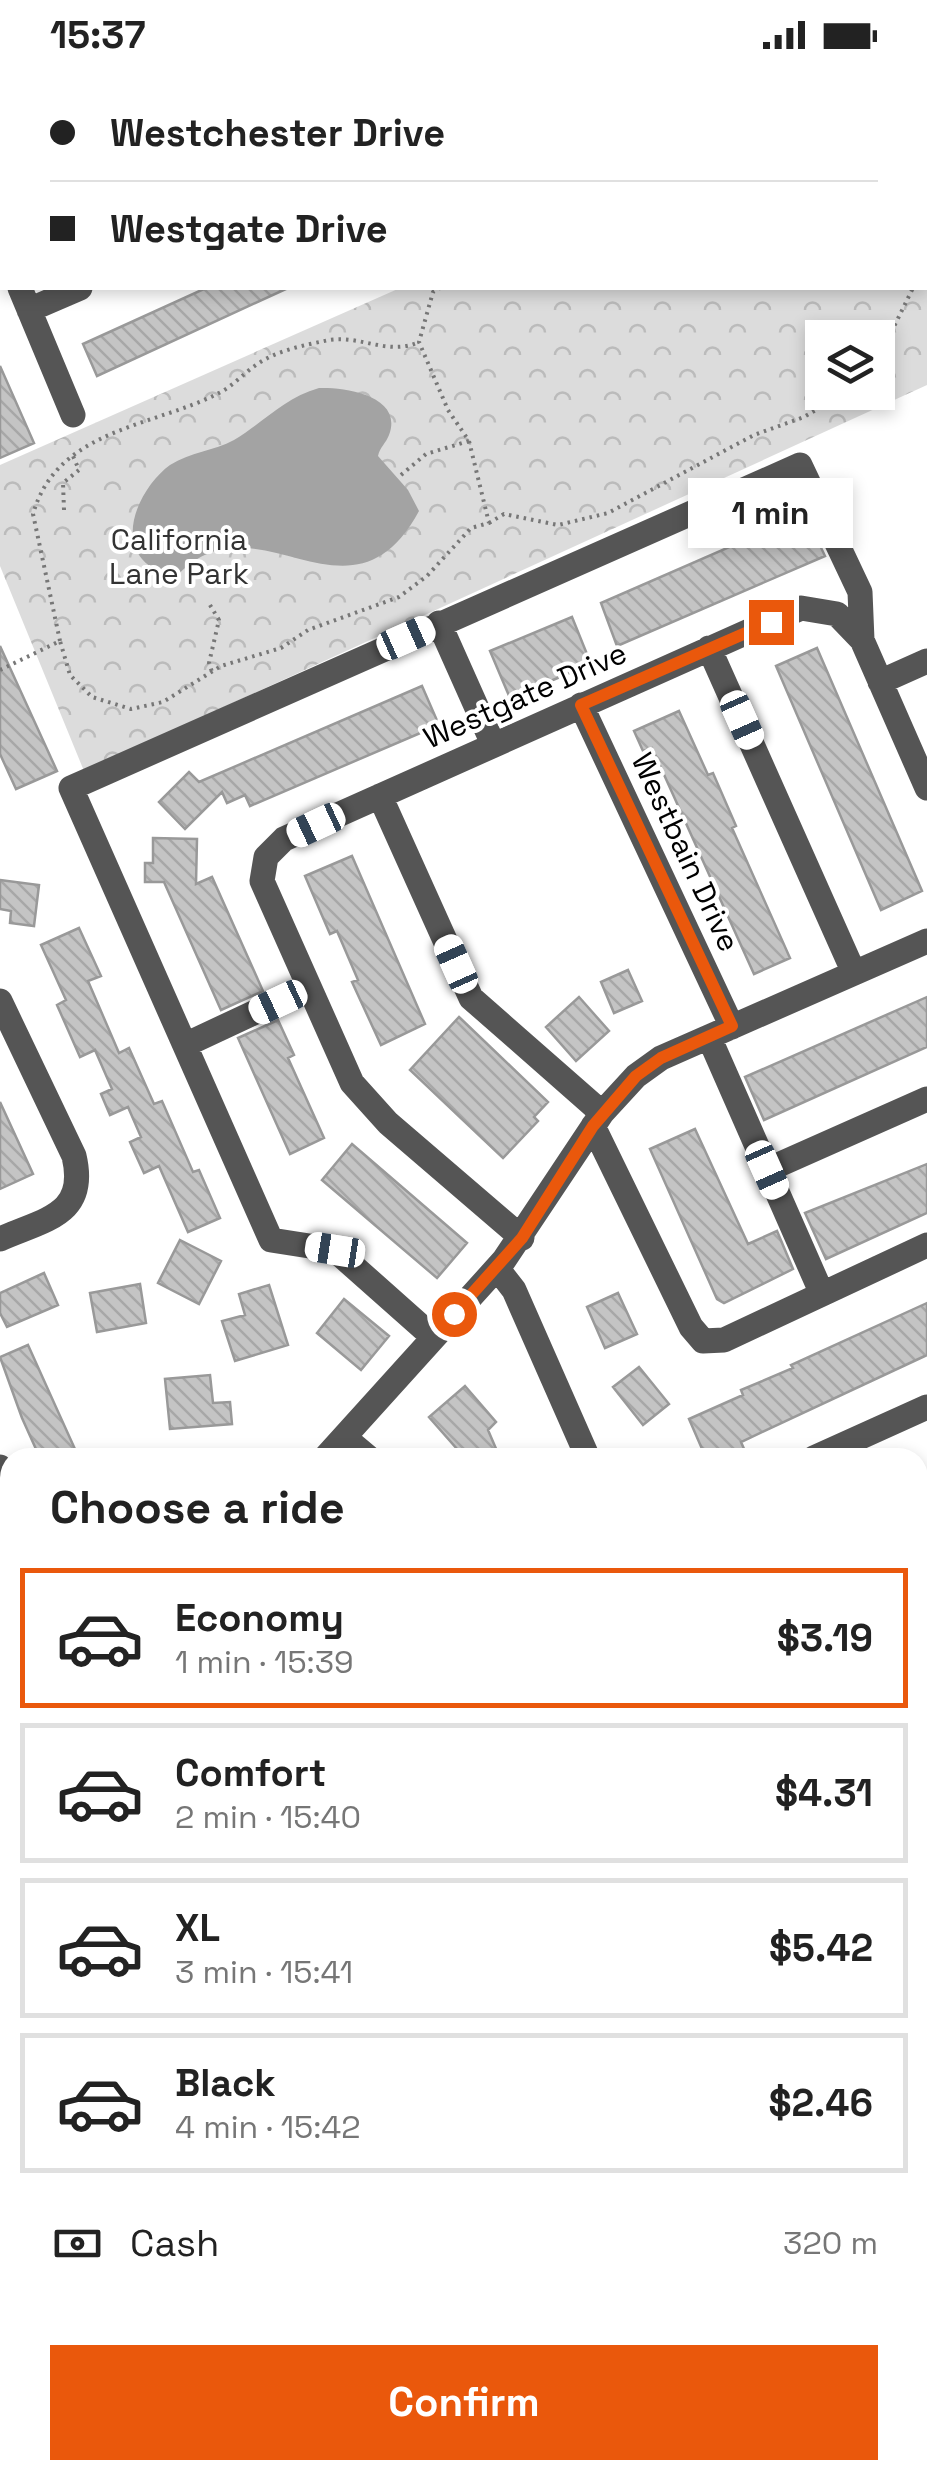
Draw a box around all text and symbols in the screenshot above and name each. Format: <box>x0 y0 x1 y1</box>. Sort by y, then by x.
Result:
text: 15:37 <box>50 11 145 59</box>
text: Westchester Drive <box>110 109 445 157</box>
text: Westgate Drive <box>110 205 388 253</box>
map controls <box>805 320 895 410</box>
button: layers <box>805 320 895 410</box>
callout: 1 min <box>688 477 854 547</box>
text: 1 min <box>731 493 810 533</box>
park label: California Lane Park <box>109 520 249 593</box>
route end <box>749 600 794 645</box>
car <box>372 612 440 664</box>
street label: Westgate Drive <box>417 633 633 757</box>
car <box>716 686 768 754</box>
street label: Westbain Drive <box>623 746 749 958</box>
car <box>282 799 350 851</box>
car <box>430 930 482 998</box>
car <box>244 976 312 1028</box>
car <box>741 1136 793 1204</box>
car <box>303 1230 367 1270</box>
route start <box>432 1292 477 1337</box>
text: Choose a ride <box>50 1479 345 1536</box>
icon: car <box>55 1593 145 1683</box>
text: Economy <box>175 1594 344 1642</box>
text: $3.19 <box>777 1614 873 1662</box>
text: 1 min · 15:39 <box>175 1642 354 1682</box>
icon: car <box>55 1748 145 1838</box>
text: Comfort <box>175 1749 326 1797</box>
text: $4.31 <box>775 1769 873 1817</box>
text: 2 min · 15:40 <box>175 1797 361 1837</box>
icon: car <box>55 1903 145 1993</box>
text: XL <box>175 1904 220 1952</box>
text: $5.42 <box>769 1924 873 1972</box>
text: 3 min · 15:41 <box>175 1952 353 1992</box>
icon: car <box>55 2058 145 2148</box>
text: Black <box>175 2059 276 2107</box>
text: $2.46 <box>768 2079 873 2127</box>
text: 4 min · 15:42 <box>175 2107 361 2147</box>
icon: cash <box>50 2216 105 2271</box>
text: Cash <box>130 2219 219 2267</box>
text: 320 m <box>783 2223 878 2263</box>
button: Confirm <box>50 2345 878 2460</box>

